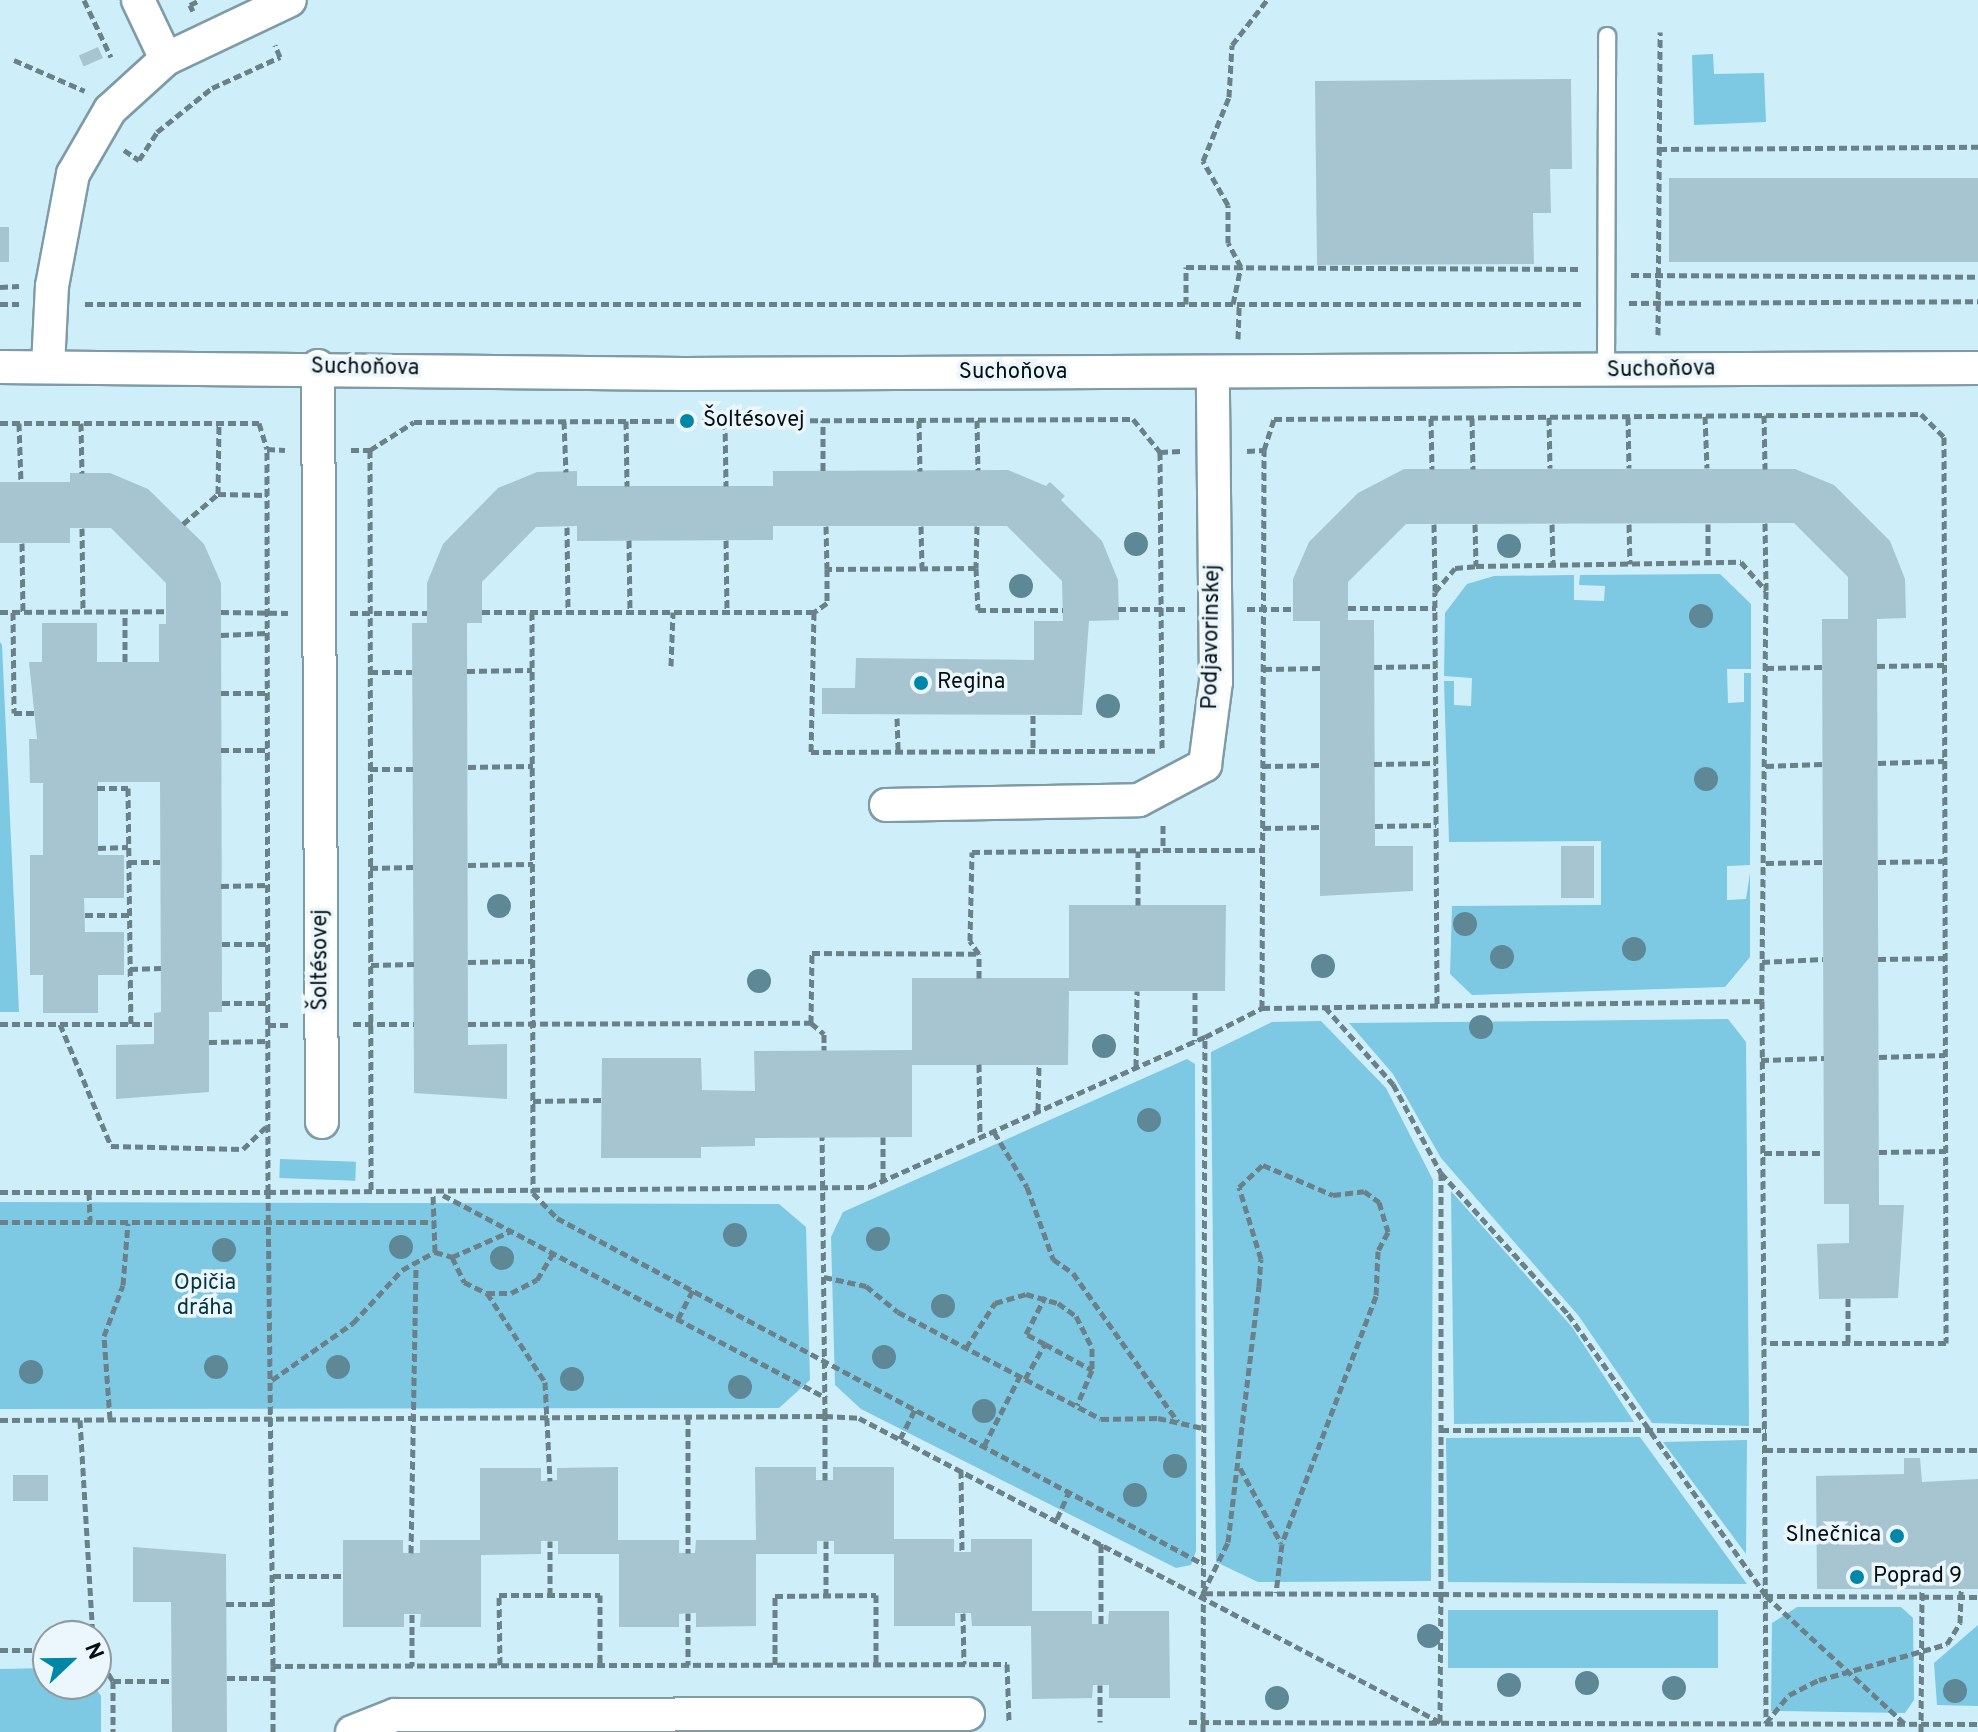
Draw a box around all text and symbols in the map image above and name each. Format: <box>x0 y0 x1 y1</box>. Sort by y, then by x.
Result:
street label: Suchoňova <box>310 354 420 382</box>
street label: Suchoňova <box>1606 356 1716 384</box>
street label: Suchoňova <box>959 360 1067 386</box>
place label: Šoltésovej <box>703 408 805 434</box>
marker: Šoltésovej <box>678 412 696 430</box>
street label: Podjavorinskej <box>1198 564 1226 710</box>
place label: Regina <box>937 670 1005 696</box>
marker: Regina <box>912 674 930 692</box>
street label: Šoltésovej <box>308 909 334 1011</box>
park label: Opičia dráha <box>174 1270 236 1322</box>
place label: Slnečnica <box>1786 1523 1881 1549</box>
marker: Slnečnica <box>1888 1527 1906 1545</box>
place label: Poprad 9 <box>1873 1564 1962 1590</box>
marker: Poprad 9 <box>1848 1568 1866 1586</box>
north arrow <box>32 1620 112 1700</box>
text: N <box>77 1639 108 1664</box>

